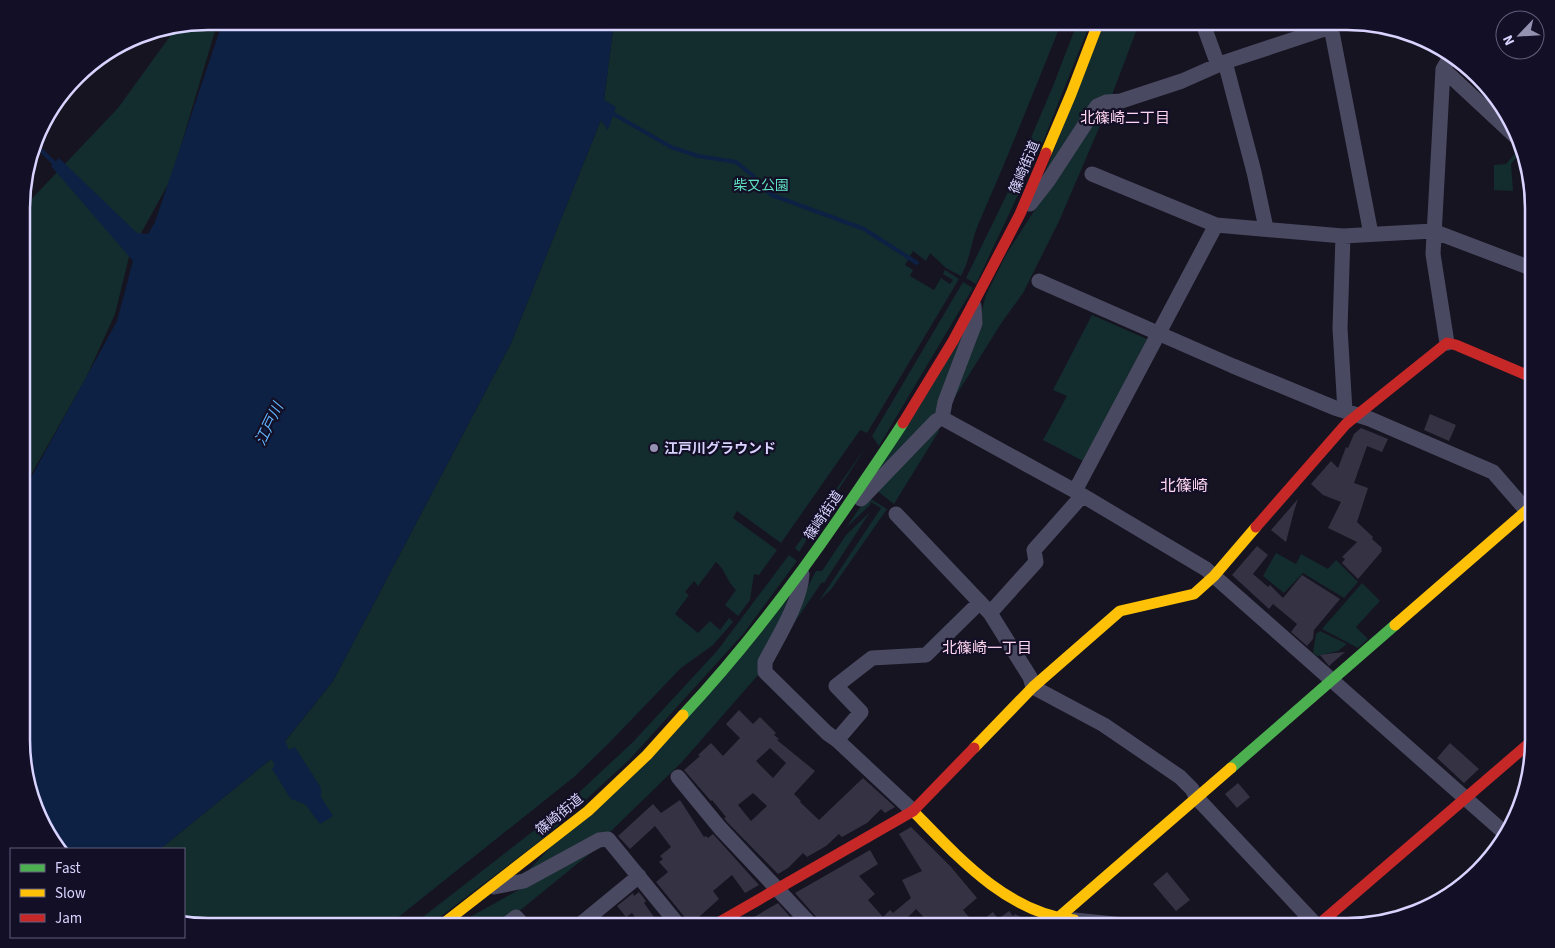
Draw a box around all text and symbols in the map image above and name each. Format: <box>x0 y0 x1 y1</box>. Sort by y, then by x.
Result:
north arrow <box>1495 10 1545 60</box>
text: N <box>1498 32 1520 49</box>
district label: 北篠崎二丁目 <box>1080 108 1170 129</box>
street label: 篠崎街道 <box>1005 138 1045 197</box>
park label: 柴又公園 <box>733 176 789 196</box>
water label: 江戸川 <box>250 398 290 449</box>
place label: 江戸川グラウンド <box>664 439 776 459</box>
marker: 江戸川グラウンド <box>648 442 660 454</box>
district label: 北篠崎 <box>1160 475 1208 497</box>
street label: 篠崎街道 <box>800 487 848 544</box>
district label: 北篠崎一丁目 <box>942 638 1032 659</box>
street label: 篠崎街道 <box>532 789 588 840</box>
legend <box>10 848 185 938</box>
text: Fast <box>55 858 81 879</box>
text: Slow <box>55 883 86 904</box>
text: Jam <box>55 908 82 929</box>

